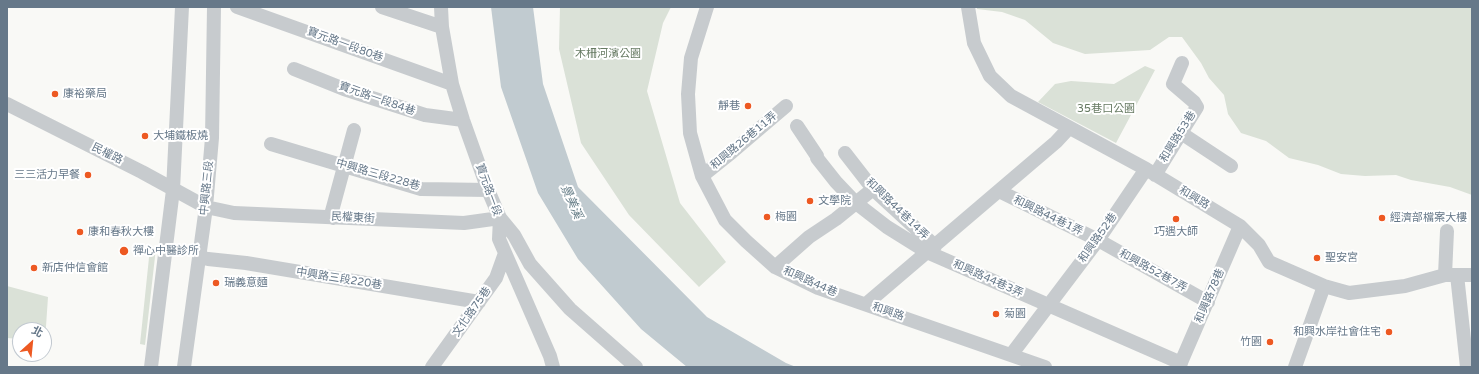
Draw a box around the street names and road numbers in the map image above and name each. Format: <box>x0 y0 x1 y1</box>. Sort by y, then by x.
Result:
street label: 寶元路一段80巷 <box>305 25 385 65</box>
street label: 寶元路一段84巷 <box>337 80 417 118</box>
street label: 和興路26巷11弄 <box>708 109 780 173</box>
street label: 和興路53巷 <box>1157 109 1199 165</box>
street label: 民權路 <box>89 141 125 167</box>
street label: 中興路三段228巷 <box>334 157 422 193</box>
street label: 中興路三段 <box>198 160 216 216</box>
street label: 寶元路一段 <box>472 162 504 218</box>
street label: 和興路44巷14弄 <box>863 176 931 242</box>
street label: 和興路 <box>1176 184 1212 212</box>
street label: 和興路44巷1弄 <box>1011 193 1085 239</box>
street label: 民權東街 <box>331 210 375 226</box>
street label: 和興路52巷 <box>1076 211 1120 265</box>
street label: 和興路52巷7弄 <box>1117 247 1189 295</box>
street label: 和興路44巷3弄 <box>951 258 1025 300</box>
street label: 和興路44巷 <box>781 264 839 300</box>
street label: 中興路三段220巷 <box>295 266 383 292</box>
street label: 和興路78巷 <box>1193 267 1227 325</box>
street label: 文化路75巷 <box>450 285 494 339</box>
street label: 和興路 <box>870 300 906 324</box>

